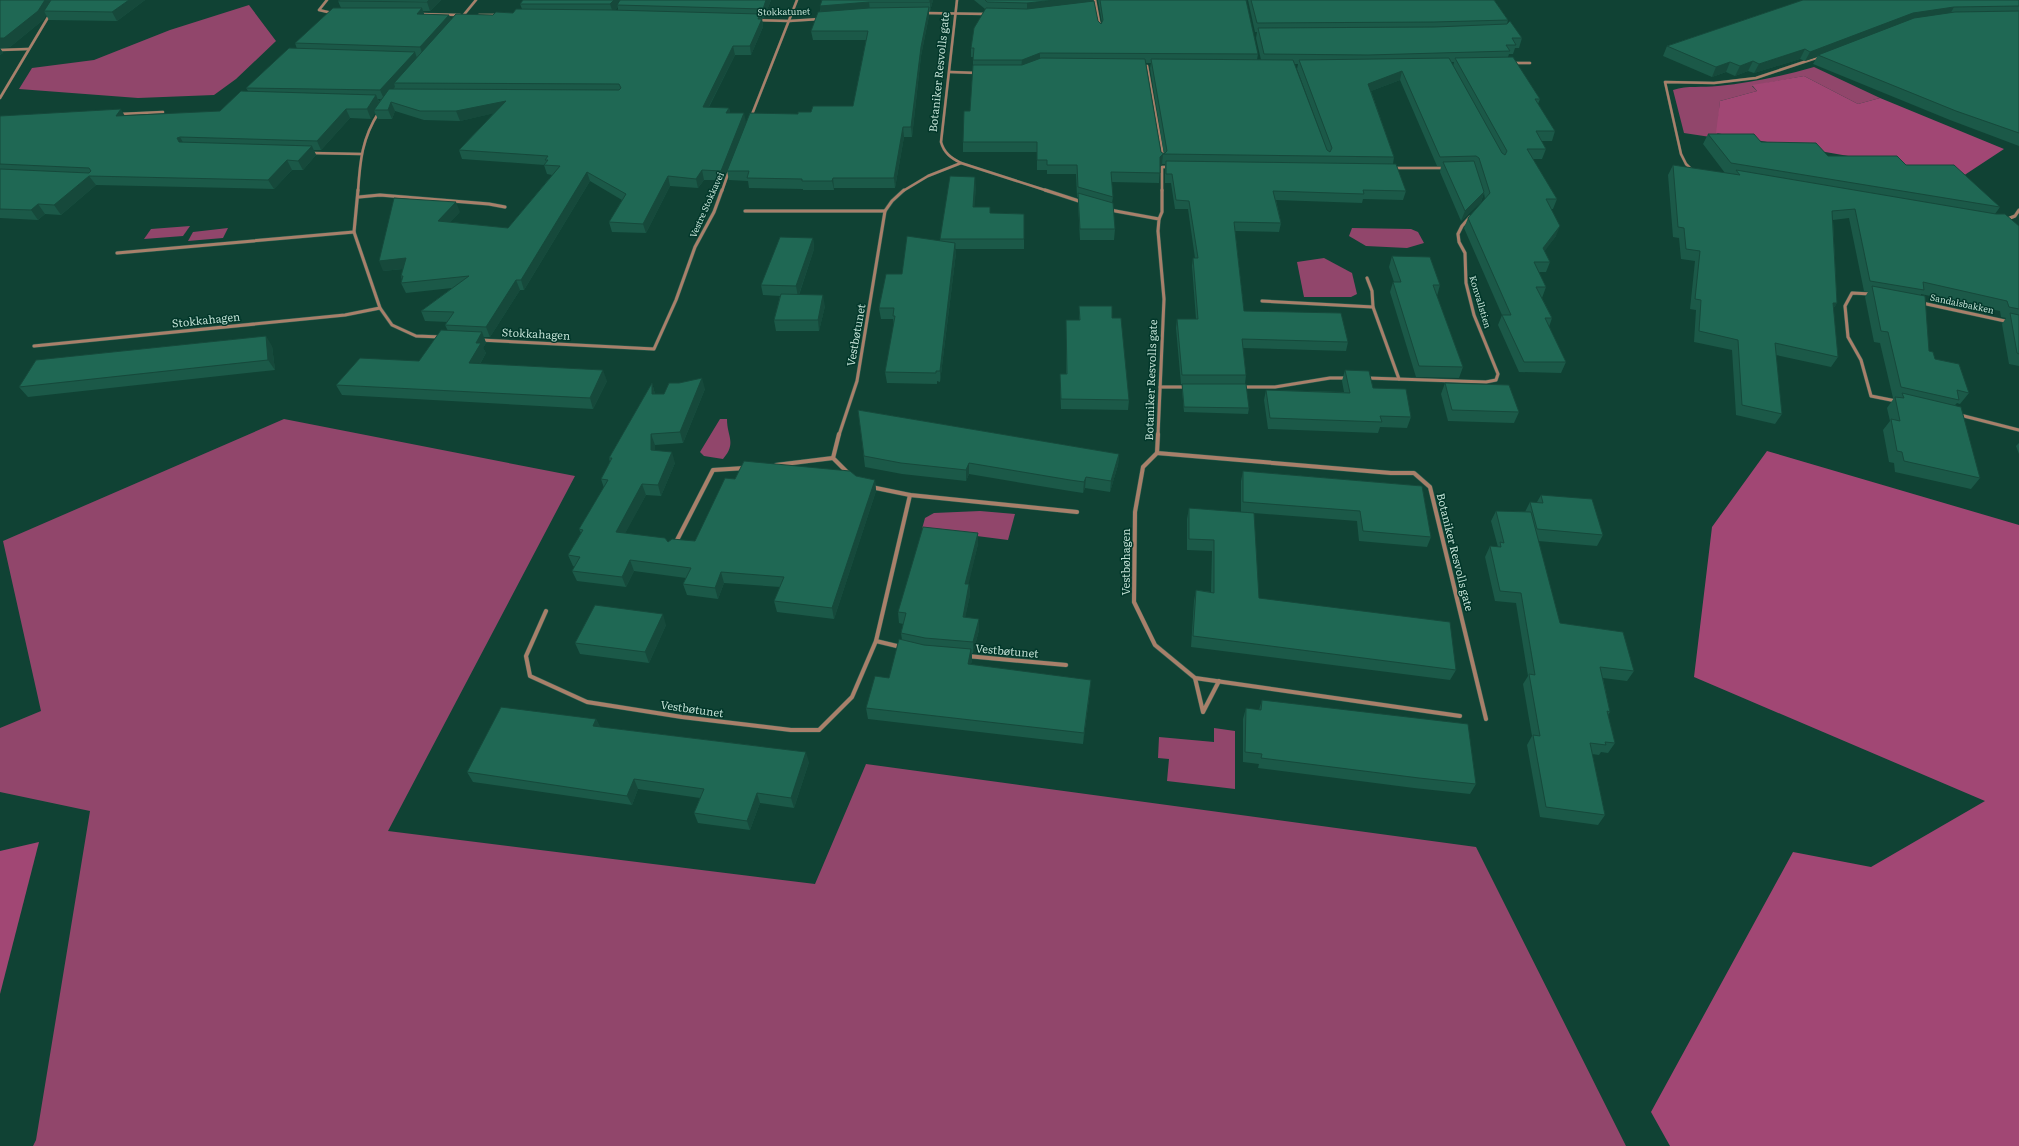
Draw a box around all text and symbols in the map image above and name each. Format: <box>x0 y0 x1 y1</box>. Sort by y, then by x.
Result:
street label: Stokkatunet <box>757 4 811 18</box>
street label: Botaniker Resvolls gate <box>924 11 952 133</box>
street label: Vestre Stokkavei <box>685 169 727 240</box>
street label: Konvallstien <box>1466 274 1496 330</box>
street label: Sandalsbakken <box>1929 289 1995 317</box>
street label: Vestbøtunet <box>842 302 868 367</box>
street label: Stokkahagen <box>171 307 241 331</box>
street label: Botaniker Resvolls gate <box>1140 319 1160 441</box>
street label: Stokkahagen <box>501 323 571 343</box>
street label: Botaniker Resvolls gate <box>1434 491 1478 613</box>
street label: Vestbøhagen <box>1117 529 1133 595</box>
street label: Vestbøtunet <box>975 639 1040 661</box>
street label: Vestbøtunet <box>660 696 725 720</box>

